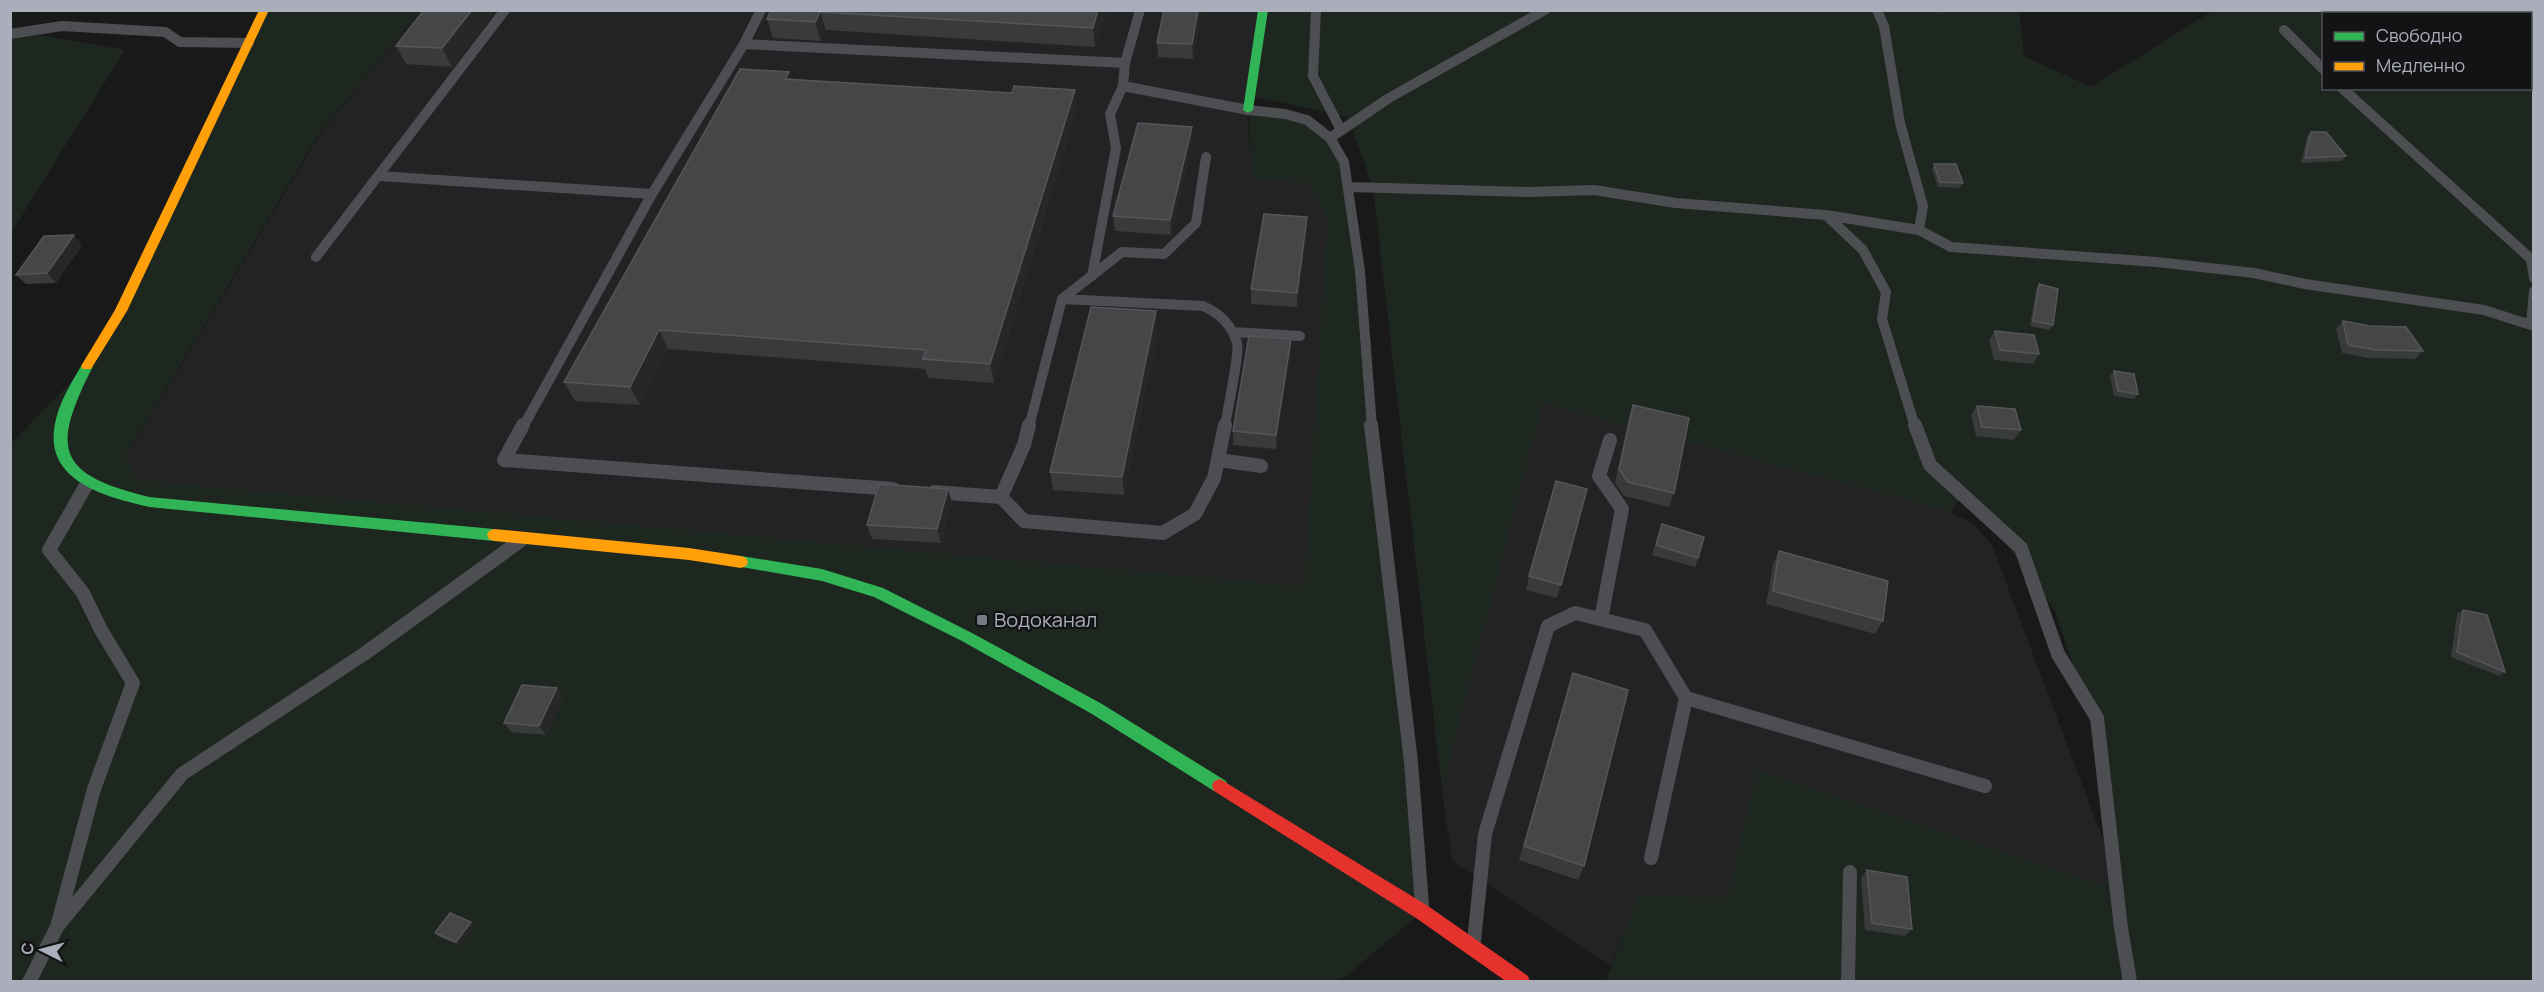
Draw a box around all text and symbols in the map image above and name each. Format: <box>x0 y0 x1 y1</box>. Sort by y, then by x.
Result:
legend <box>2322 12 2532 90</box>
text: Свободно <box>2376 23 2462 47</box>
text: Медленно <box>2376 53 2465 77</box>
place label: Водоканал <box>994 606 1097 633</box>
marker: Водоканал <box>975 613 989 627</box>
north arrow <box>12 920 72 980</box>
text: С <box>16 941 39 955</box>

